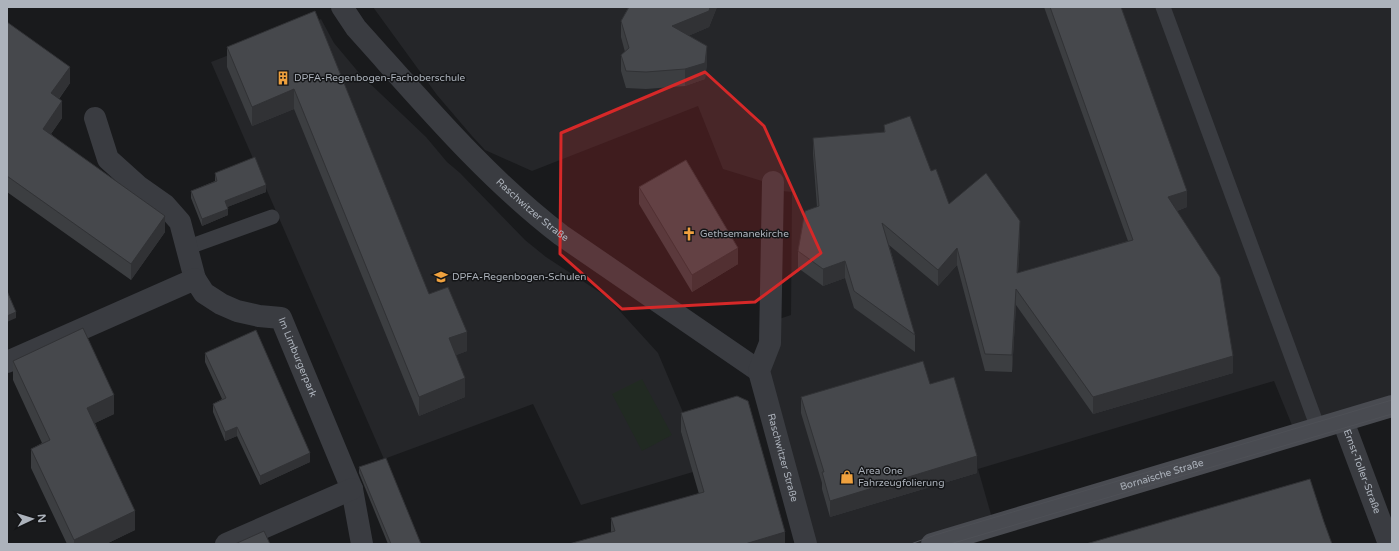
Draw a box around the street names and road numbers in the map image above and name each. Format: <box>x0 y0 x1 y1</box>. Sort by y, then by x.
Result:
street label: Raschwitzer Straße <box>494 176 571 244</box>
street label: Im Limburgerpark <box>275 316 319 399</box>
street label: Raschwitzer Straße <box>765 412 800 504</box>
street label: Ernst-Toller-Straße <box>1341 428 1383 516</box>
street label: Bornaische Straße <box>1119 457 1205 493</box>

